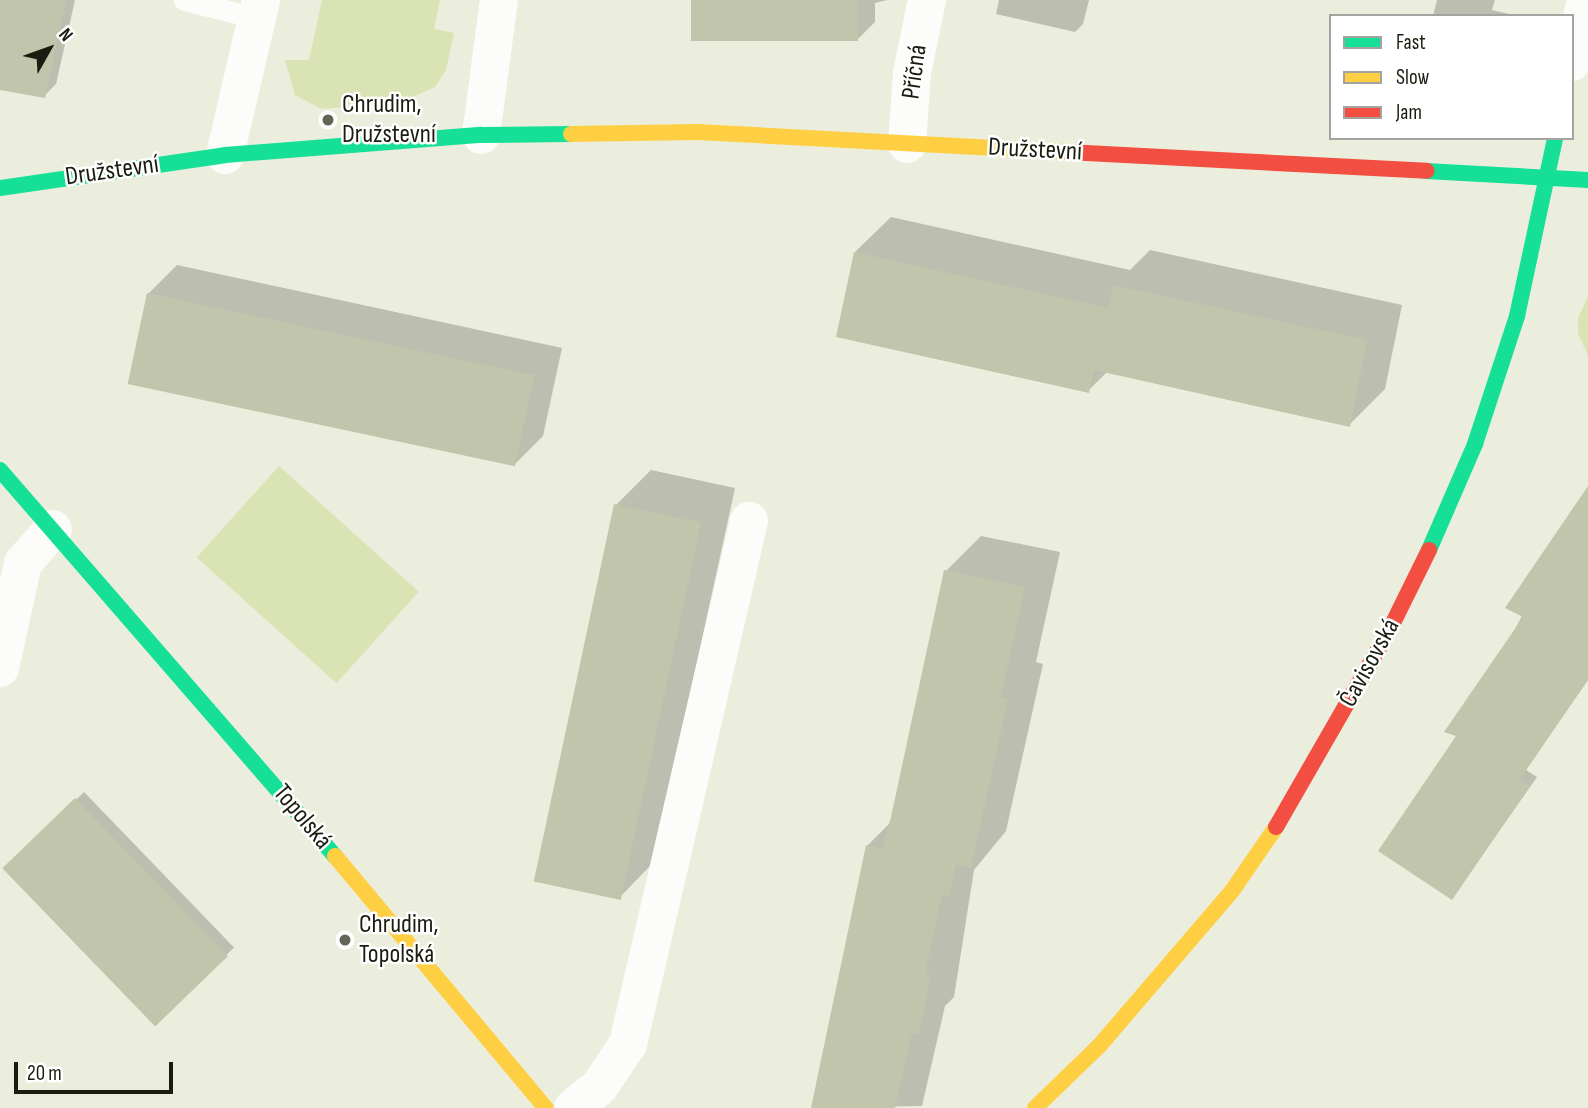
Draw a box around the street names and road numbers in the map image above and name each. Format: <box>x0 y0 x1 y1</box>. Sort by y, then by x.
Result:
street label: Příčná <box>896 43 934 101</box>
street label: Družstevní <box>987 132 1083 168</box>
street label: Družstevní <box>63 149 161 193</box>
street label: Čavisovská <box>1333 613 1407 713</box>
street label: Topolská <box>266 778 338 856</box>

